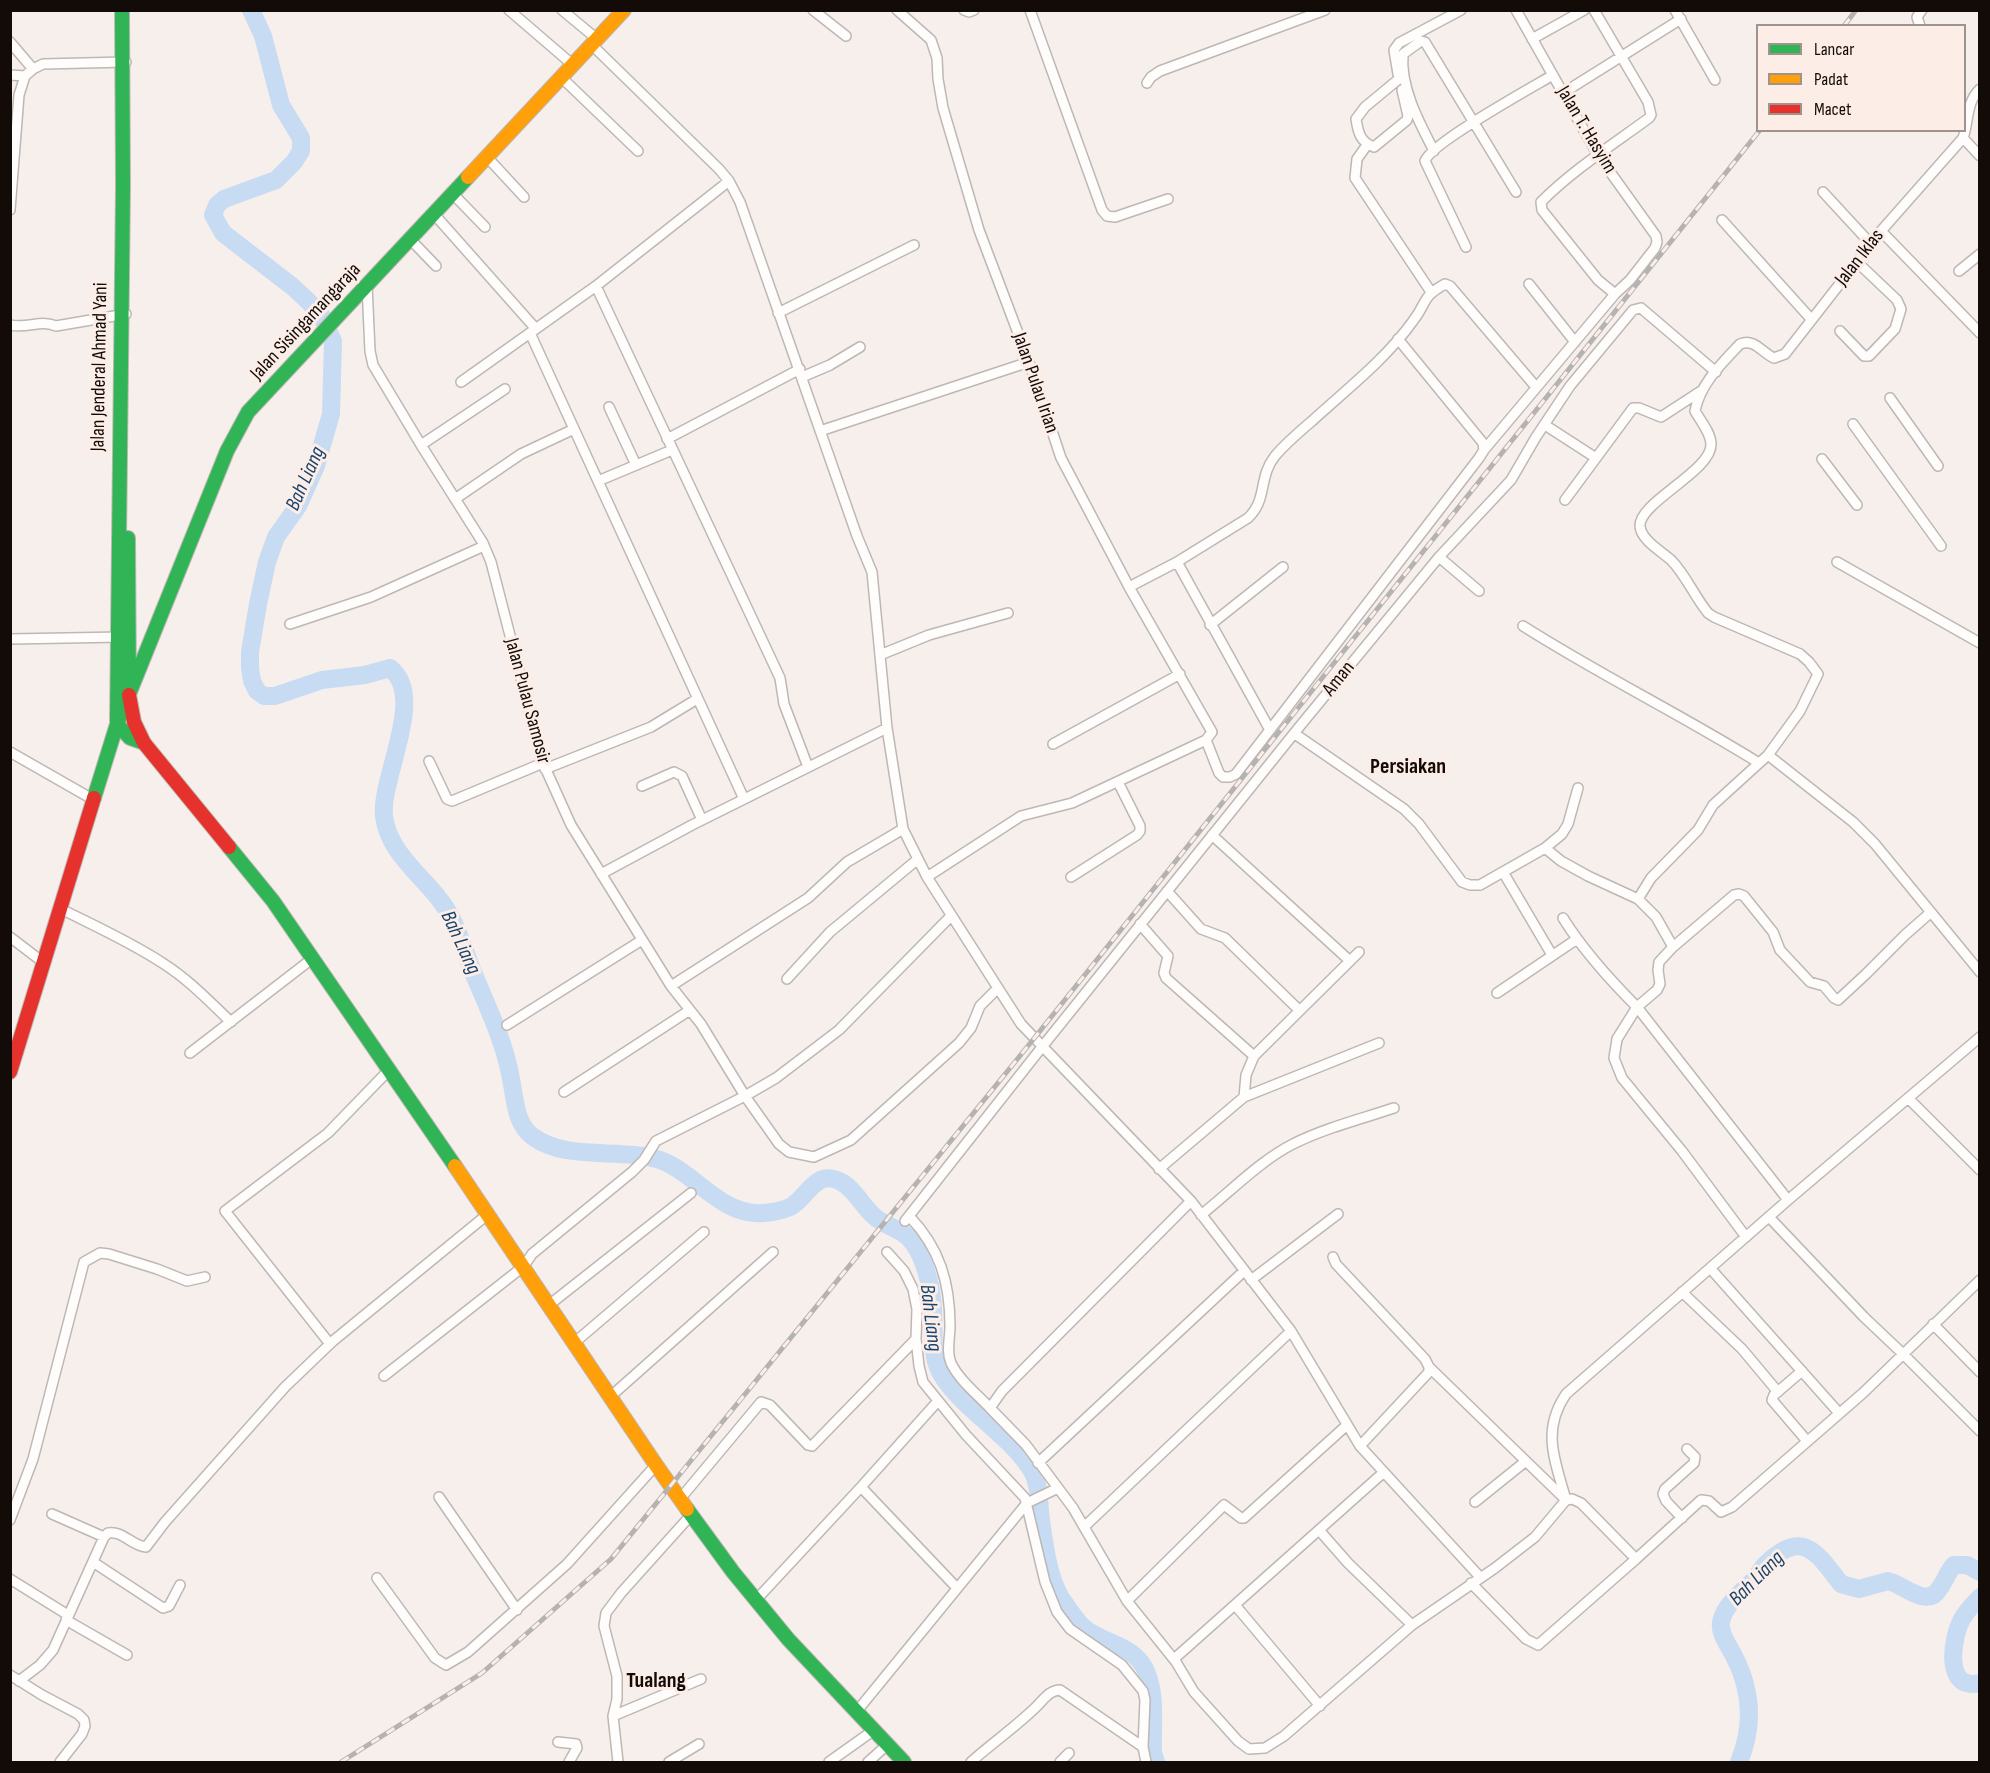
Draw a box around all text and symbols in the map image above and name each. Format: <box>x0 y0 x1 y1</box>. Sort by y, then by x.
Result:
legend <box>1756 24 1966 132</box>
text: Lancar <box>1814 39 1854 60</box>
text: Padat <box>1814 69 1848 90</box>
street label: Jalan T. Hasyim <box>1551 82 1621 178</box>
text: Macet <box>1814 99 1851 120</box>
street label: Jalan Iklas <box>1830 225 1890 291</box>
street label: Jalan Sisingamangaraja <box>246 259 366 385</box>
street label: Jalan Jenderal Ahmad Yani <box>87 282 113 452</box>
street label: Jalan Pulau Irian <box>1007 330 1063 436</box>
water label: Bah Liang <box>281 443 331 515</box>
street label: Jalan Pulau Samosir <box>499 636 555 766</box>
street label: Aman <box>1318 657 1360 701</box>
district label: Persiakan <box>1370 754 1446 780</box>
water label: Bah Liang <box>434 907 486 979</box>
water label: Bah Liang <box>913 1283 947 1353</box>
water label: Bah Liang <box>1724 1546 1790 1612</box>
district label: Tualang <box>626 1668 686 1694</box>

